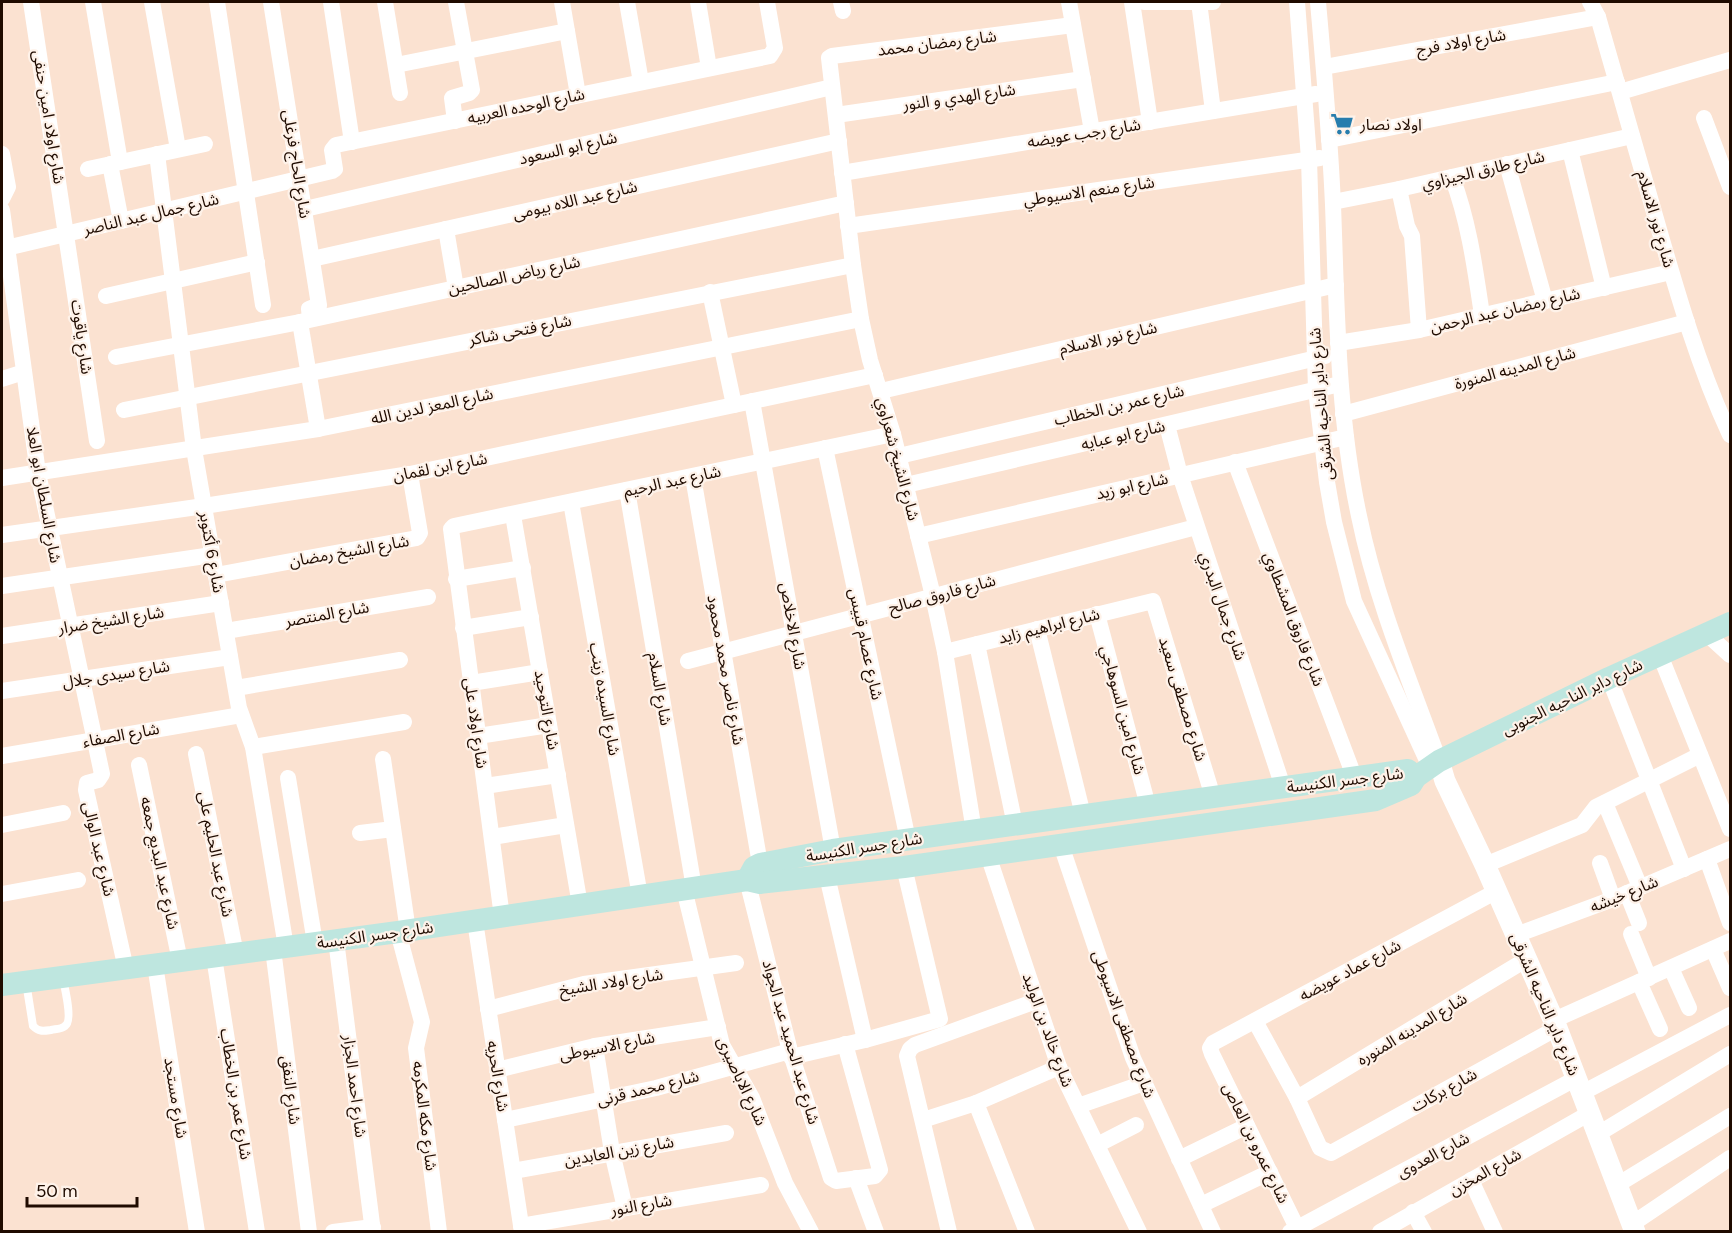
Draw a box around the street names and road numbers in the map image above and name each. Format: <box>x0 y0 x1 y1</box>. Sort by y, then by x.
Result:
street label: شارع اولاد فرج <box>1415 25 1508 62</box>
street label: شارع رمضان محمد <box>876 26 998 63</box>
street label: شارع اولاد امين حنفى <box>26 49 69 186</box>
street label: شارع الهدي و النور <box>900 80 1017 117</box>
street label: شارع الوحده العربيه <box>466 84 587 131</box>
street label: شارع الحاج فرغلى <box>276 108 315 220</box>
street label: شارع رجب عويضه <box>1026 115 1143 154</box>
street label: شارع ابو السعود <box>517 128 619 171</box>
street label: شارع طارق الجيزاوي <box>1420 147 1547 196</box>
street label: شارع نور الاسلام <box>1630 168 1679 270</box>
street label: شارع منعم الاسيوطي <box>1022 172 1156 213</box>
street label: شارع عبد اللاه بيومى <box>511 176 640 226</box>
street label: شارع جمال عبد الناصر <box>80 189 221 242</box>
street label: شارع رياض الصالحين <box>446 252 582 301</box>
street label: شارع رمضان عبد الرحمن <box>1428 283 1583 339</box>
street label: شارع ياقوت <box>64 298 97 376</box>
street label: شارع فتحى شاكر <box>466 311 574 352</box>
street label: شارع نور الاسلام <box>1057 318 1159 361</box>
street label: شارع داير الناحيه الشرقى <box>1305 327 1340 481</box>
street label: شارع المدينه المنورة <box>1452 343 1579 396</box>
street label: شارع عمر بن الخطاب <box>1052 381 1186 432</box>
street label: شارع المعز لدين الله <box>369 384 496 431</box>
street label: شارع الشيخ شعراوي <box>869 395 924 524</box>
street label: شارع ابو عبايه <box>1079 416 1167 457</box>
street label: شارع السلطان ابو العلا <box>20 425 65 565</box>
street label: شارع ابن لقمان <box>391 449 489 488</box>
street label: شارع عبد الرحيم <box>622 461 723 504</box>
street label: شارع ابو زيد <box>1094 468 1171 506</box>
street label: شارع 6 أكتوبر <box>192 509 229 595</box>
street label: شارع الشيخ رمضان <box>288 531 411 574</box>
street label: شارع جمال البدري <box>1193 549 1250 664</box>
street label: شارع فاروق المشطاوي <box>1257 549 1328 690</box>
street label: شارع فاروق صالح <box>886 571 998 620</box>
street label: شارع الاخلاص <box>773 581 810 672</box>
street label: شارع عصام قبيس <box>842 586 887 702</box>
street label: شارع ناصر محمد محمود <box>700 593 749 747</box>
street label: شارع المنتصر <box>282 597 371 634</box>
street label: شارع الشيخ ضرار <box>56 602 166 641</box>
street label: شارع ابراهيم زايد <box>996 604 1102 651</box>
street label: شارع مصطفى سعيد <box>1152 634 1211 764</box>
street label: شارع السيده زينب <box>583 641 624 758</box>
street label: شارع امين السوهاجي <box>1094 643 1149 778</box>
street label: شارع السلام <box>641 651 676 728</box>
street label: شارع داير الناحيه الجنوبى <box>1499 655 1647 742</box>
street label: شارع سيدى جلال <box>61 656 171 695</box>
street label: شارع التوحيد <box>528 669 563 752</box>
street label: شارع اولاد على <box>457 676 492 770</box>
street label: شارع الصفاء <box>81 719 161 754</box>
street label: شارع جسر الكنيسة <box>1286 763 1405 800</box>
street label: شارع عبد الحليم على <box>192 790 238 919</box>
street label: شارع عبد البديع جمعه <box>134 795 183 932</box>
street label: شارع عبد الوالى <box>76 800 119 899</box>
street label: شارع جسر الكنيسة <box>805 828 924 869</box>
street label: شارع خيشه <box>1587 872 1662 919</box>
street label: شارع جسر الكنيسة <box>316 917 435 956</box>
street label: شارع داير الناحيه الشرقى <box>1504 930 1584 1079</box>
street label: شارع عماد عويضه <box>1296 935 1405 1007</box>
street label: شارع مصطفى الاسيوطى <box>1086 948 1160 1101</box>
street label: شارع عبد الحميد عبد الجواد <box>756 958 824 1127</box>
street label: شارع اولاد الشيخ <box>558 964 665 1003</box>
street label: شارع خالد بن الوليد <box>1016 970 1077 1091</box>
street label: شارع المدينه المنوره <box>1354 989 1472 1072</box>
street label: شارع عمر بن الخطاب <box>213 1027 256 1162</box>
street label: شارع الاسيوطى <box>558 1027 657 1068</box>
street label: شارع احمد الجزار <box>336 1032 371 1139</box>
street label: شارع الاباصيرى <box>710 1033 771 1130</box>
street label: شارع الحريه <box>480 1039 513 1113</box>
street label: شارع النفق <box>274 1054 305 1126</box>
street label: شارع مستجد <box>157 1056 192 1140</box>
street label: شارع مكه المكرمه <box>406 1060 441 1172</box>
street label: شارع بركات <box>1408 1064 1482 1118</box>
street label: شارع محمد قرنى <box>595 1066 702 1113</box>
street label: شارع عمرو بن العاص <box>1216 1080 1293 1208</box>
street label: شارع العدوى <box>1394 1128 1474 1185</box>
street label: شارع زين العابدين <box>563 1132 676 1173</box>
street label: شارع المخزن <box>1445 1144 1526 1202</box>
street label: شارع النور <box>608 1190 674 1223</box>

